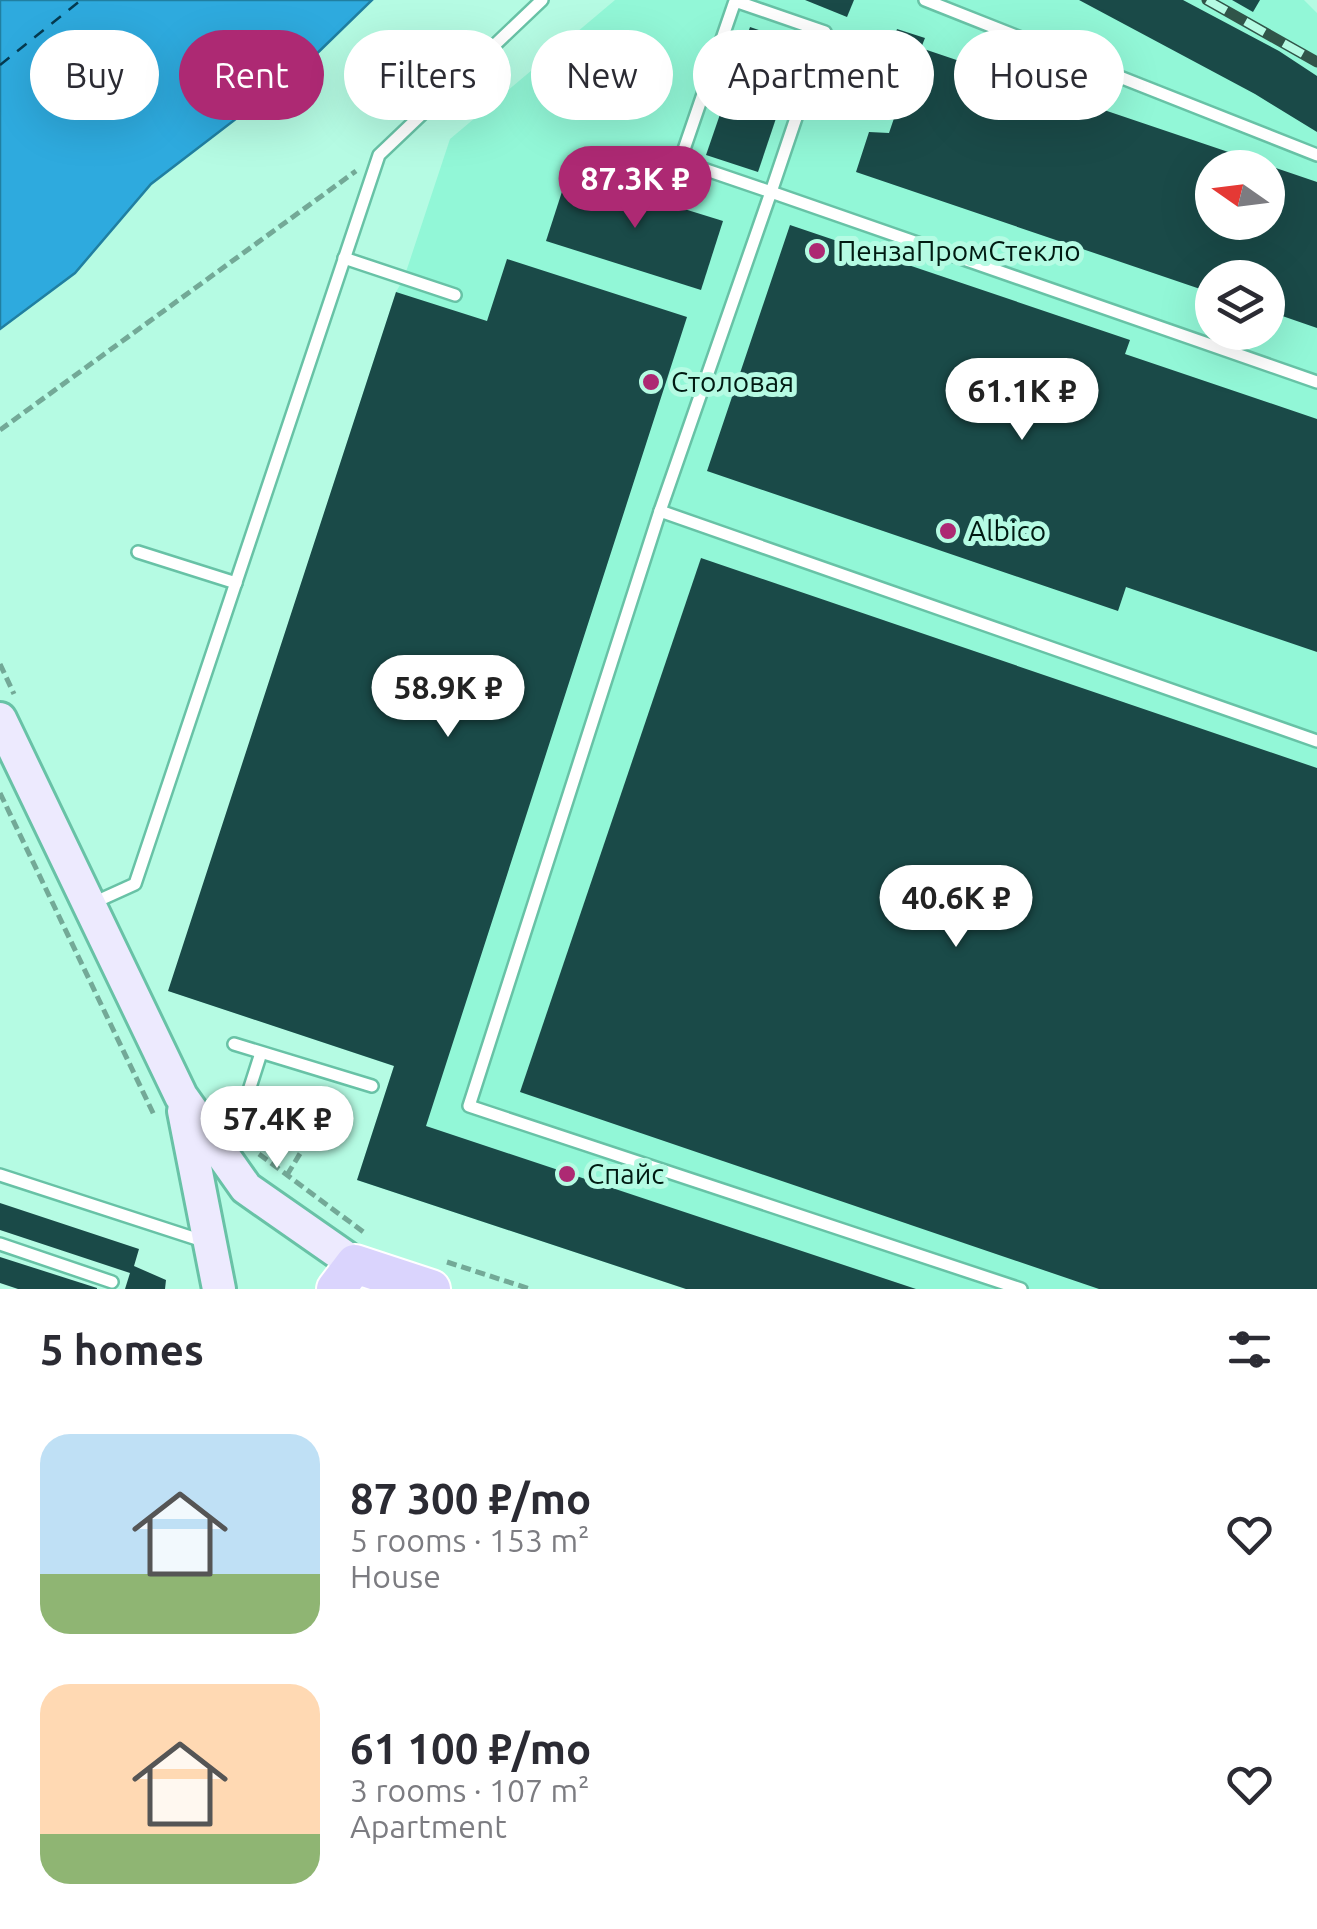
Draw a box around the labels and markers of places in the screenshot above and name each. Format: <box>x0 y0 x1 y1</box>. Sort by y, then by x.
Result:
pin: 87.3K ₽ <box>543 146 727 231</box>
place label: ПензаПромСтекло <box>837 235 1081 266</box>
marker: ПензаПромСтекло <box>806 240 828 262</box>
pin: 61.1K ₽ <box>930 358 1114 443</box>
place label: Столовая <box>671 366 794 397</box>
marker: Столовая <box>640 371 662 393</box>
place label: Albico <box>968 515 1046 546</box>
marker: Albico <box>937 520 959 542</box>
pin: 58.9K ₽ <box>356 655 540 740</box>
pin: 40.6K ₽ <box>864 865 1048 950</box>
pin: 57.4K ₽ <box>185 1086 369 1171</box>
place label: Спайс <box>587 1158 664 1189</box>
marker: Спайс <box>556 1163 578 1185</box>

